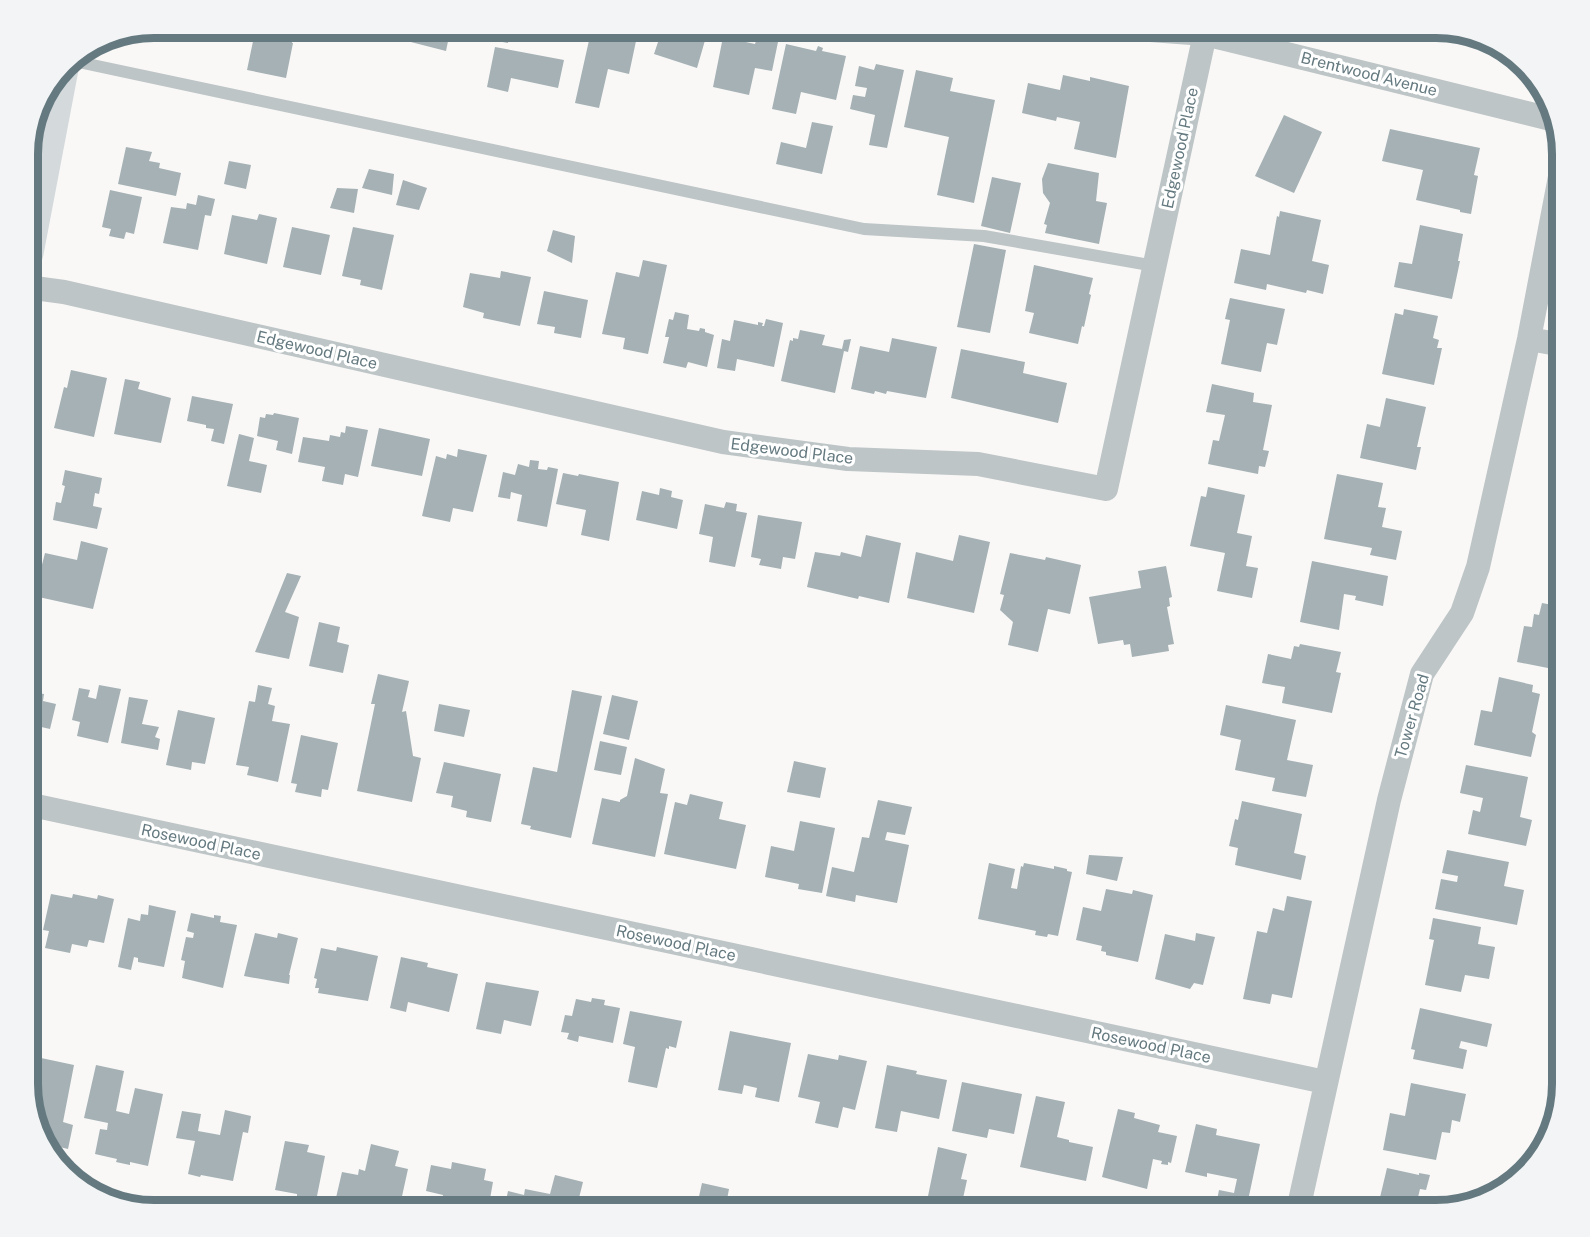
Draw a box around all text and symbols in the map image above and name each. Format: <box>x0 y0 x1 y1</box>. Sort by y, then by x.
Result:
street label: Brentwood Avenue <box>1299 48 1439 100</box>
street label: Edgewood Place <box>1158 86 1202 210</box>
street label: Edgewood Place <box>255 327 379 373</box>
street label: Edgewood Place <box>730 434 854 468</box>
street label: Tower Road <box>1391 672 1433 760</box>
street label: Rosewood Place <box>139 820 263 864</box>
street label: Rosewood Place <box>614 921 738 965</box>
street label: Rosewood Place <box>1089 1023 1213 1067</box>

